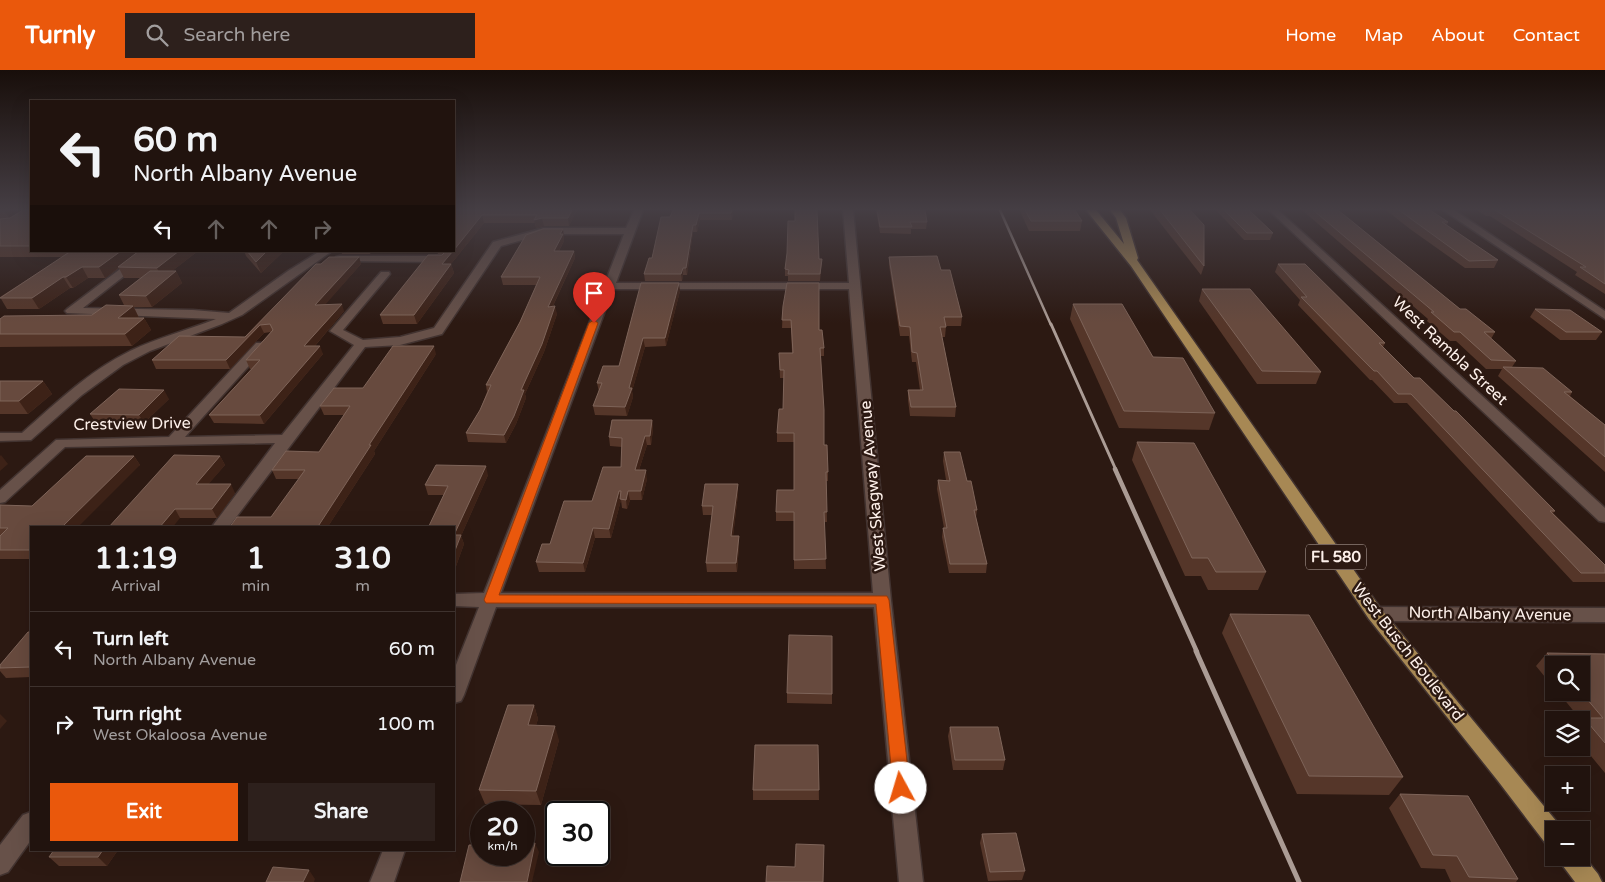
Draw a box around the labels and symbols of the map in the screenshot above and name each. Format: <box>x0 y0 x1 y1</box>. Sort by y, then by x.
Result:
pin <box>573 272 615 323</box>
street label: West Rambla Street <box>1388 292 1512 410</box>
street label: West Skagway Avenue <box>856 400 890 572</box>
street label: Crestview Drive <box>73 413 191 435</box>
road number: FL 580 <box>1306 544 1366 570</box>
street label: West Busch Boulevard <box>1348 579 1468 725</box>
street label: North Albany Avenue <box>1408 603 1572 625</box>
position arrow <box>874 761 926 813</box>
speed limit sign: 30 <box>545 801 610 866</box>

